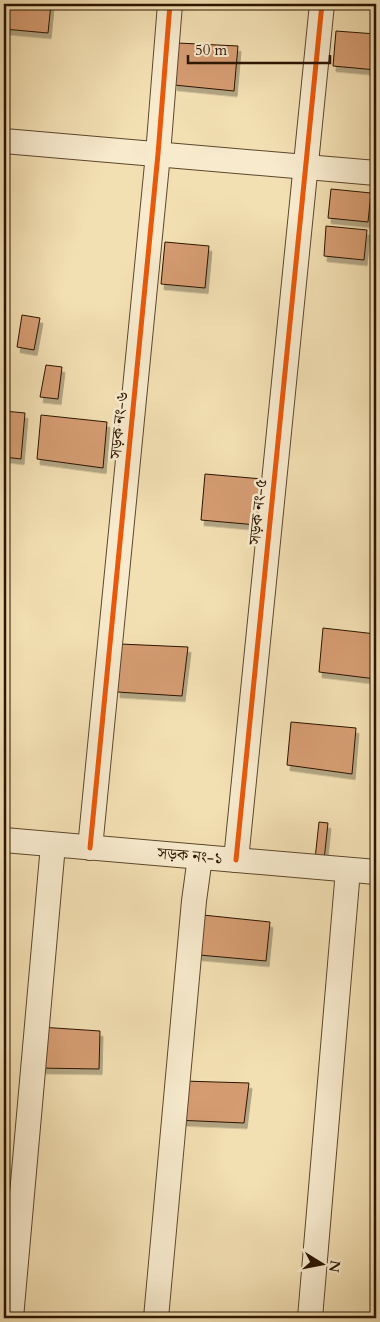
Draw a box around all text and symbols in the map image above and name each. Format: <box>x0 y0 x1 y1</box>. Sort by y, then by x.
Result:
scale bar <box>188 32 330 64</box>
text: 50 m <box>195 40 227 60</box>
street label: সড়ক নং-৬ <box>104 390 133 461</box>
street label: সড়ক নং-৫ <box>244 478 272 547</box>
street label: সড়ক নং-১ <box>156 842 223 870</box>
north arrow <box>298 1240 348 1290</box>
text: N <box>324 1259 345 1274</box>

